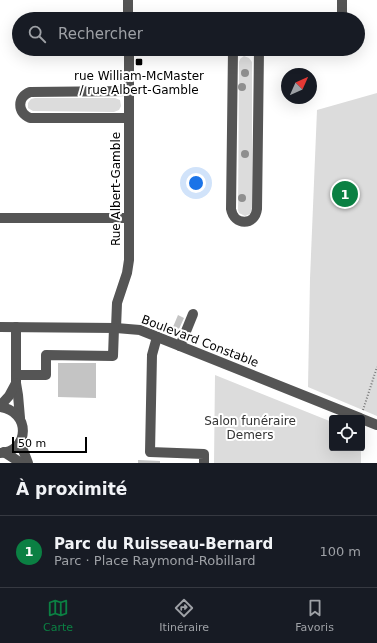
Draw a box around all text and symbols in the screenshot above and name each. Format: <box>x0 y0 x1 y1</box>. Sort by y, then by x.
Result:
search box <box>12 12 365 56</box>
icon: search <box>26 23 48 45</box>
text: Rechercher <box>58 25 143 43</box>
marker: rue William-McMaster / rue Albert-Gamble <box>134 57 144 67</box>
north arrow <box>281 68 317 104</box>
place label: rue William-McMaster / rue Albert-Gamble <box>74 69 204 97</box>
street label: Rue Albert-Gamble <box>109 132 123 246</box>
your location <box>186 173 206 193</box>
pin: 1 <box>332 179 358 209</box>
street label: Boulevard Constable <box>139 312 261 370</box>
park label: Salon funéraire Demers <box>204 414 296 442</box>
map controls <box>329 415 365 451</box>
button: locate <box>329 415 365 451</box>
scale bar <box>12 435 87 454</box>
text: 50 m <box>18 437 46 450</box>
text: À proximité <box>16 479 127 499</box>
text: Parc du Ruisseau-Bernard <box>54 535 273 553</box>
text: 1 <box>24 544 34 559</box>
text: 100 m <box>319 544 361 559</box>
text: Parc · Place Raymond-Robillard <box>54 553 256 568</box>
tab: Carte <box>43 597 73 634</box>
tab: Itinéraire <box>159 597 209 634</box>
tab: Favoris <box>295 597 334 634</box>

